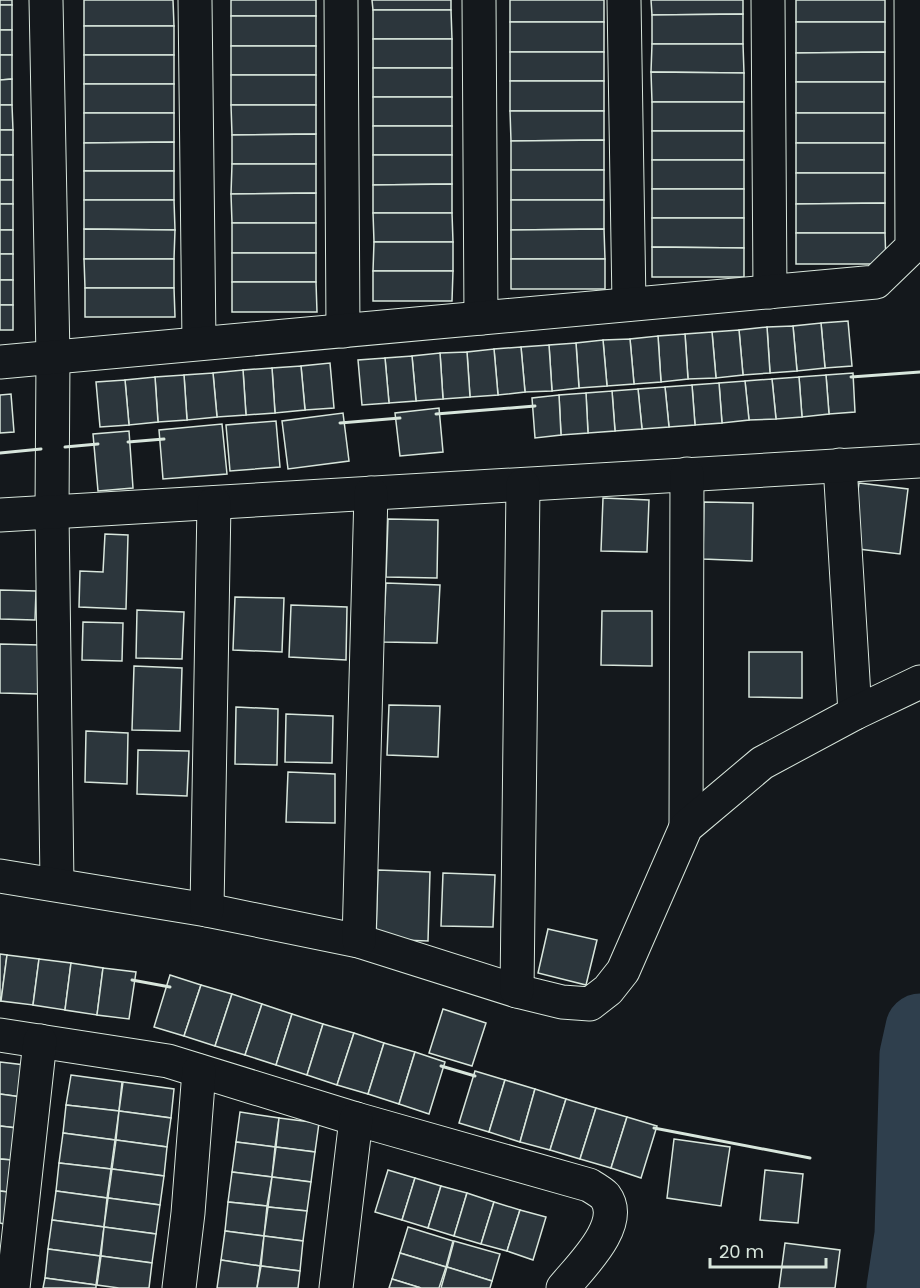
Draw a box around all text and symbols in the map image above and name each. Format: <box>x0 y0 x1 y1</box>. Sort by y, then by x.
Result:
scale bar <box>710 1231 826 1269</box>
text: 20 m <box>719 1239 764 1264</box>

